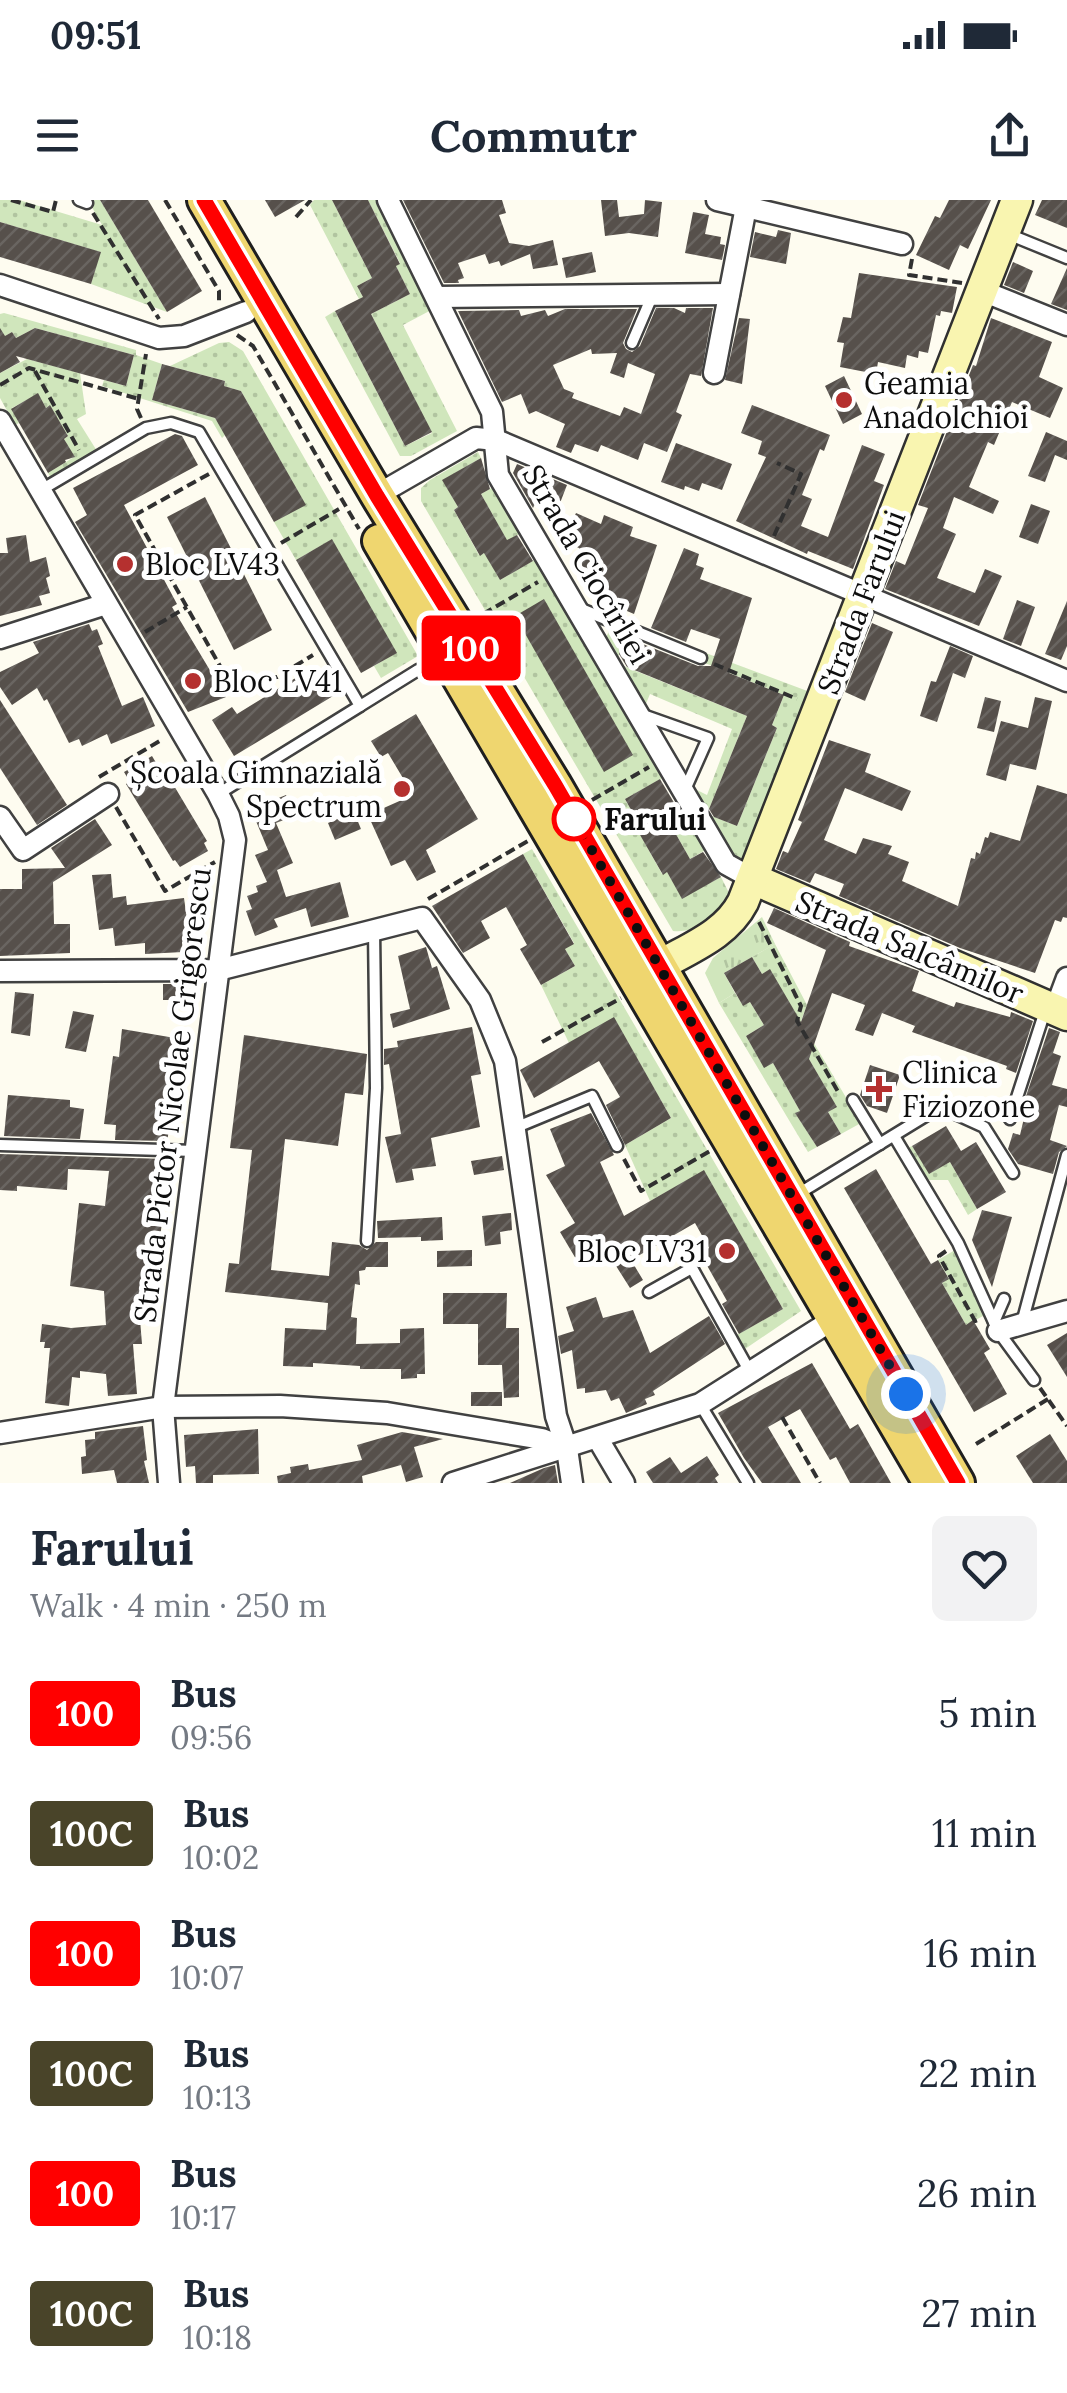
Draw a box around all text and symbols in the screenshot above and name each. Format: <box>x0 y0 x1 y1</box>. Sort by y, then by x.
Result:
text: 09:51 <box>50 11 142 59</box>
text: Commutr <box>430 107 637 164</box>
icon: menu <box>30 108 85 163</box>
icon: share <box>982 108 1037 163</box>
place label: Geamia Anadolchioi <box>863 364 1028 436</box>
marker: Geamia Anadolchioi <box>833 389 855 411</box>
street label: Strada Ciocîrliei <box>515 458 659 670</box>
street label: Strada Farului <box>808 505 914 699</box>
place label: Bloc LV43 <box>145 545 280 583</box>
marker: Bloc LV43 <box>114 553 136 575</box>
line badge: 100 <box>414 616 528 680</box>
text: 100 <box>442 626 500 671</box>
place label: Bloc LV41 <box>213 662 342 700</box>
marker: Bloc LV41 <box>182 670 204 692</box>
place label: Școala Gimnazială Spectrum <box>130 753 382 825</box>
marker: Școala Gimnazială Spectrum <box>391 778 413 800</box>
marker: Farului <box>553 798 595 840</box>
place label: Farului <box>604 800 706 838</box>
street label: Strada Pictor Nicolae Grigorescu <box>125 865 220 1325</box>
street label: Strada Salcâmilor <box>790 882 1030 1012</box>
place label: Clinica Fiziozone <box>902 1053 1035 1125</box>
marker: Clinica Fiziozone <box>866 1076 892 1102</box>
place label: Bloc LV31 <box>577 1232 707 1270</box>
marker: Bloc LV31 <box>716 1240 738 1262</box>
your location <box>881 1369 931 1419</box>
button: heart <box>932 1516 1037 1621</box>
text: Farului <box>30 1517 194 1578</box>
text: Walk · 4 min · 250 m <box>30 1585 327 1626</box>
text: Bus <box>170 1669 237 1717</box>
text: 5 min <box>939 1689 1037 1737</box>
text: 100 <box>56 1691 114 1736</box>
text: 09:56 <box>170 1717 252 1758</box>
text: Bus <box>183 1789 250 1837</box>
text: 11 min <box>932 1809 1037 1857</box>
text: 100C <box>50 1811 133 1856</box>
text: 10:02 <box>183 1837 259 1878</box>
text: Bus <box>170 1909 237 1957</box>
text: 16 min <box>923 1929 1037 1977</box>
text: 100 <box>56 1931 114 1976</box>
text: 10:07 <box>170 1957 243 1998</box>
text: Bus <box>183 2029 250 2077</box>
text: 22 min <box>918 2049 1037 2097</box>
text: 100C <box>50 2051 133 2096</box>
text: 10:13 <box>183 2077 252 2118</box>
text: Bus <box>170 2149 237 2197</box>
text: 26 min <box>917 2169 1037 2217</box>
text: 100 <box>56 2171 114 2216</box>
text: 10:17 <box>170 2197 236 2238</box>
text: Bus <box>183 2269 250 2317</box>
text: 27 min <box>921 2289 1037 2337</box>
text: 100C <box>50 2291 133 2336</box>
text: 10:18 <box>183 2317 252 2358</box>

